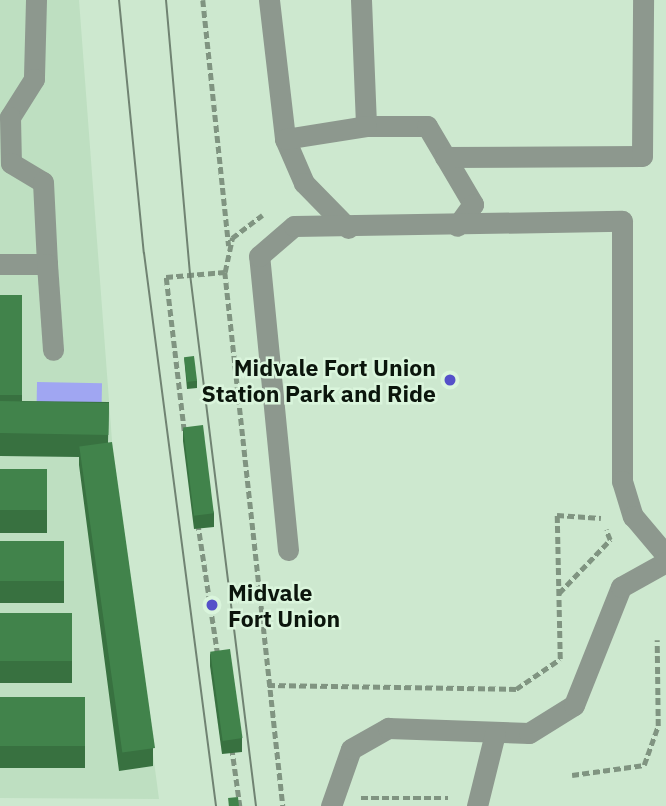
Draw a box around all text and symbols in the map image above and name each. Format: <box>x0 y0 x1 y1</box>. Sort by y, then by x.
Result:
place label: Midvale Fort Union Station Park and Ride <box>201 353 436 407</box>
marker: Midvale Fort Union Station Park and Ride <box>442 372 458 388</box>
place label: Midvale Fort Union <box>228 578 340 632</box>
marker: Midvale Fort Union <box>202 595 222 615</box>

